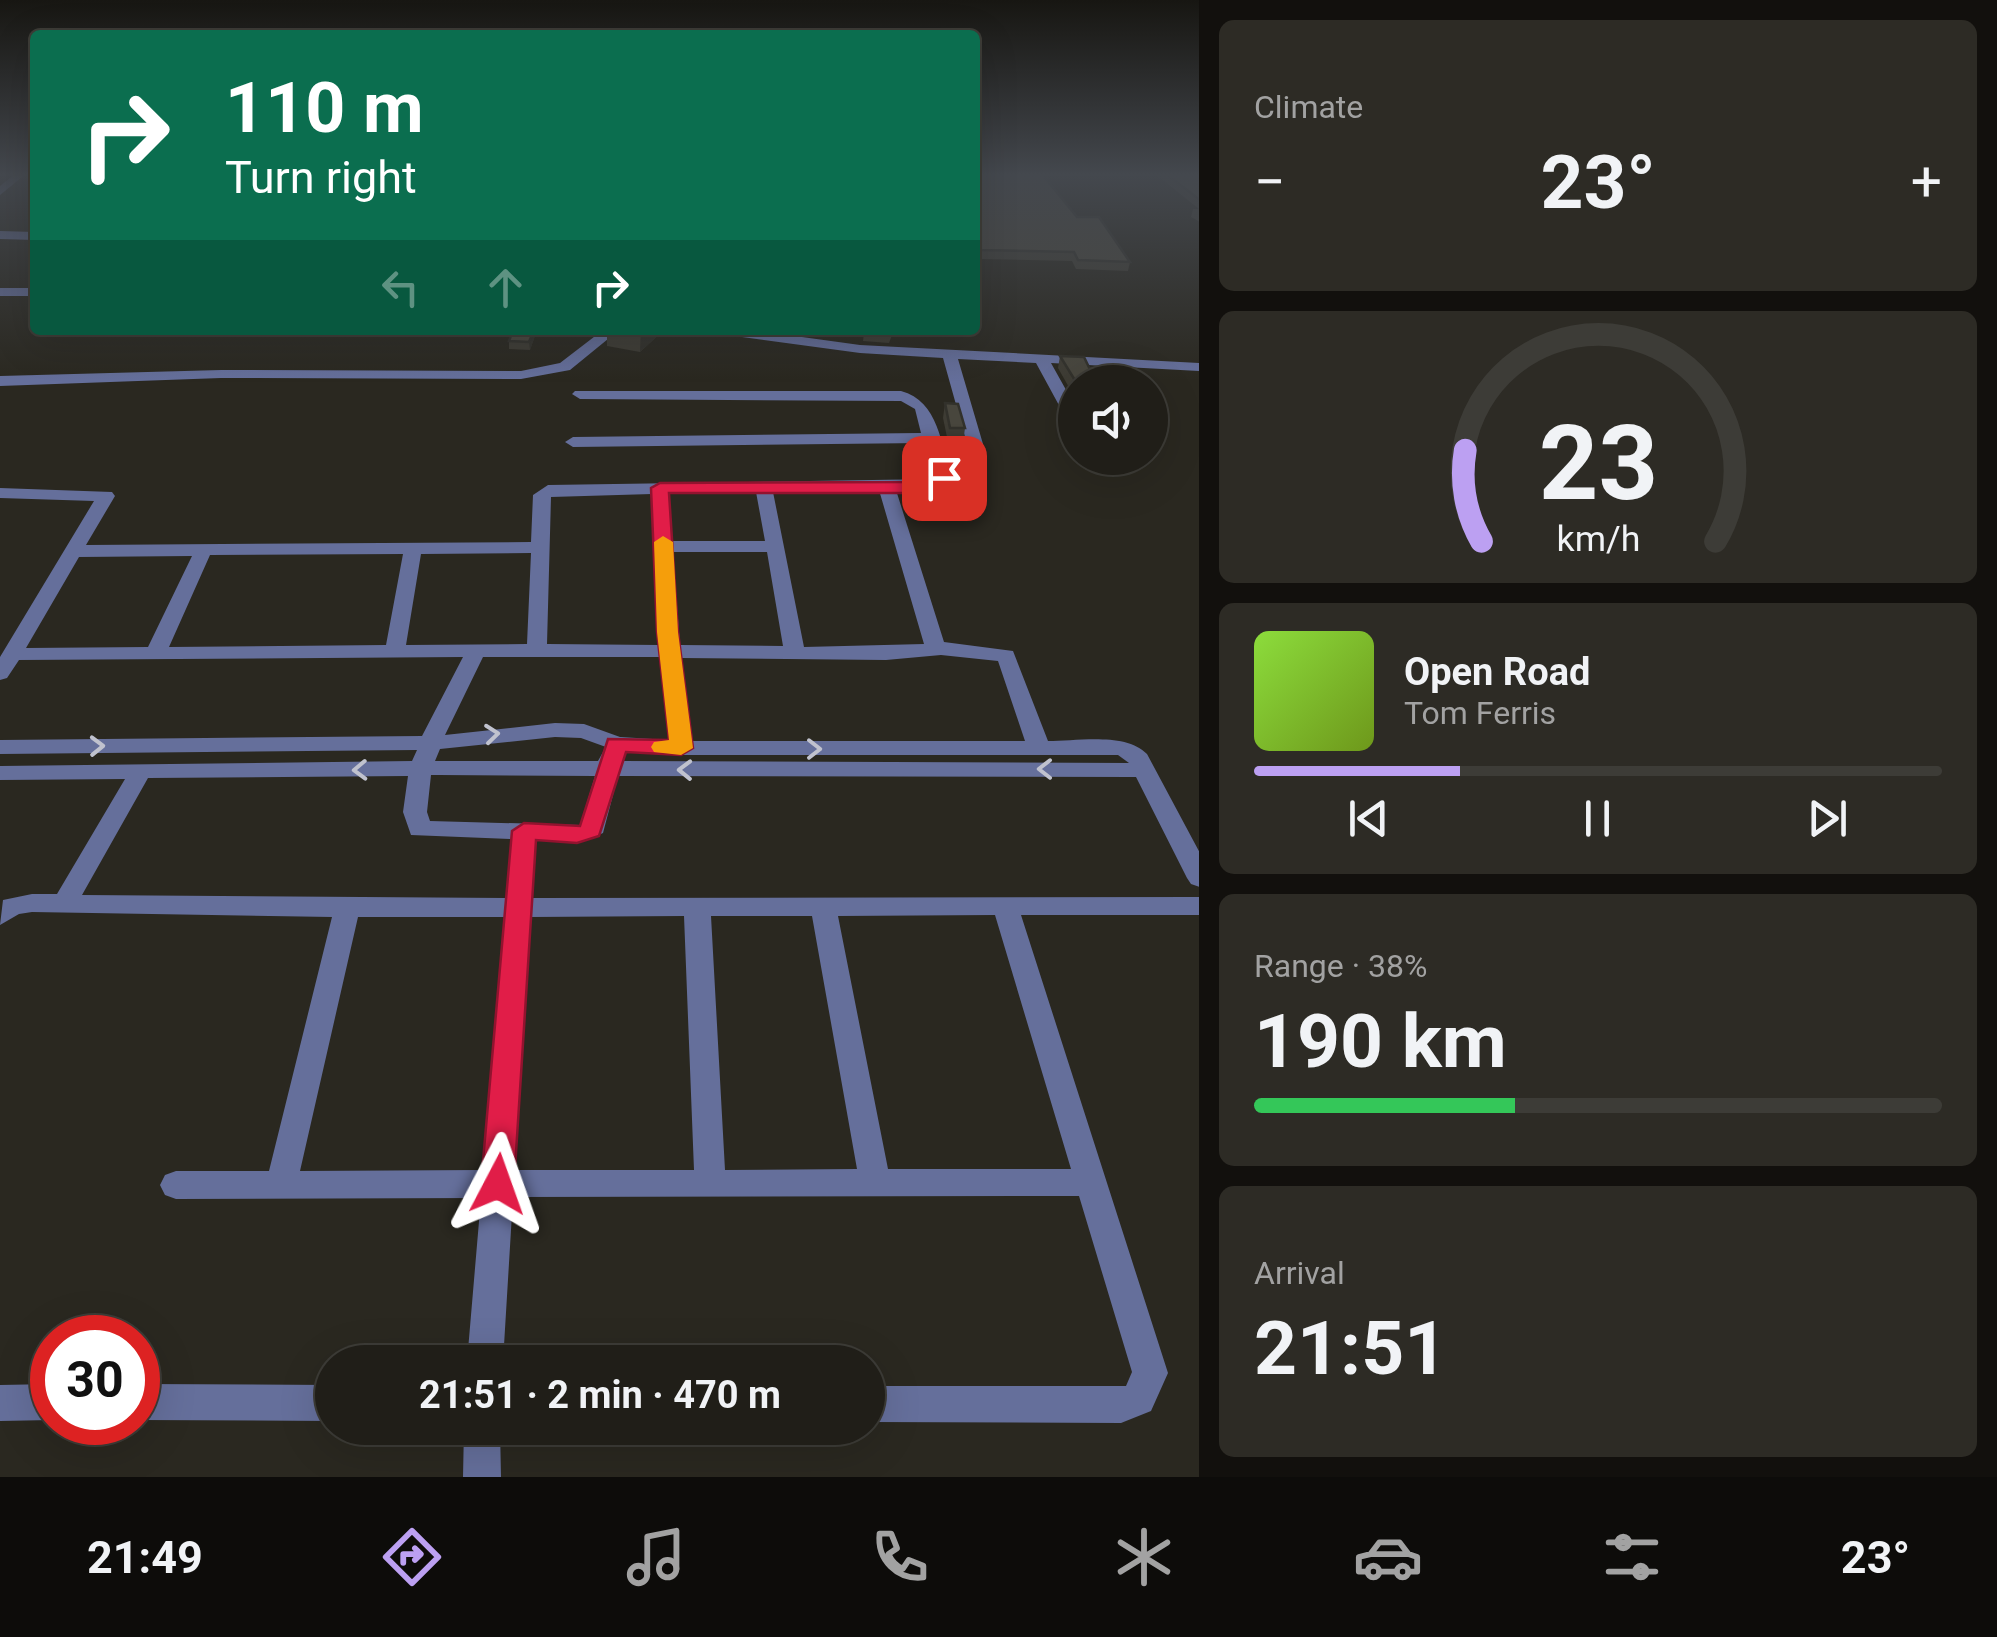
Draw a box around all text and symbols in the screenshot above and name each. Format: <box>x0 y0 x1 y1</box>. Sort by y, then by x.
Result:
text: 110 m <box>225 67 424 149</box>
icon: right <box>60 70 190 200</box>
text: Climate <box>1254 88 1363 126</box>
text: 23° <box>1540 138 1656 226</box>
text: − <box>1254 150 1285 214</box>
text: + <box>1911 150 1942 214</box>
text: Turn right <box>225 151 417 204</box>
icon: left <box>373 260 428 315</box>
icon: ahead <box>478 260 533 315</box>
icon: right <box>583 260 638 315</box>
map controls <box>1058 365 1168 475</box>
button: sound <box>1058 365 1168 475</box>
text: 23 <box>1538 403 1658 524</box>
pin <box>902 436 987 521</box>
icon: arrive <box>917 451 972 506</box>
text: km/h <box>1556 518 1640 560</box>
text: Open Road <box>1404 650 1590 694</box>
text: Tom Ferris <box>1404 694 1556 732</box>
one-way arrow <box>484 724 500 746</box>
one-way arrow <box>90 735 106 757</box>
one-way arrow <box>806 738 822 759</box>
one-way arrow <box>1036 758 1052 780</box>
one-way arrow <box>351 759 367 780</box>
one-way arrow <box>676 760 692 781</box>
icon: previous <box>1341 791 1396 846</box>
icon: pause <box>1570 791 1625 846</box>
icon: next <box>1800 791 1855 846</box>
text: Range · 38% <box>1254 947 1427 985</box>
text: 190 km <box>1254 997 1507 1085</box>
position arrow <box>446 1132 550 1236</box>
text: Arrival <box>1254 1254 1345 1292</box>
text: 21:51 <box>1254 1304 1447 1392</box>
speed limit sign: 30 <box>30 1315 160 1445</box>
text: 21:51 · 2 min · 470 m <box>419 1373 781 1417</box>
icon: directions <box>377 1522 447 1592</box>
icon: music <box>621 1522 691 1592</box>
icon: phone <box>865 1522 935 1592</box>
icon: climate <box>1109 1522 1179 1592</box>
icon: car <box>1353 1522 1423 1592</box>
icon: filters <box>1597 1522 1667 1592</box>
text: 21:49 <box>87 1531 203 1584</box>
text: 23° <box>1841 1531 1910 1584</box>

